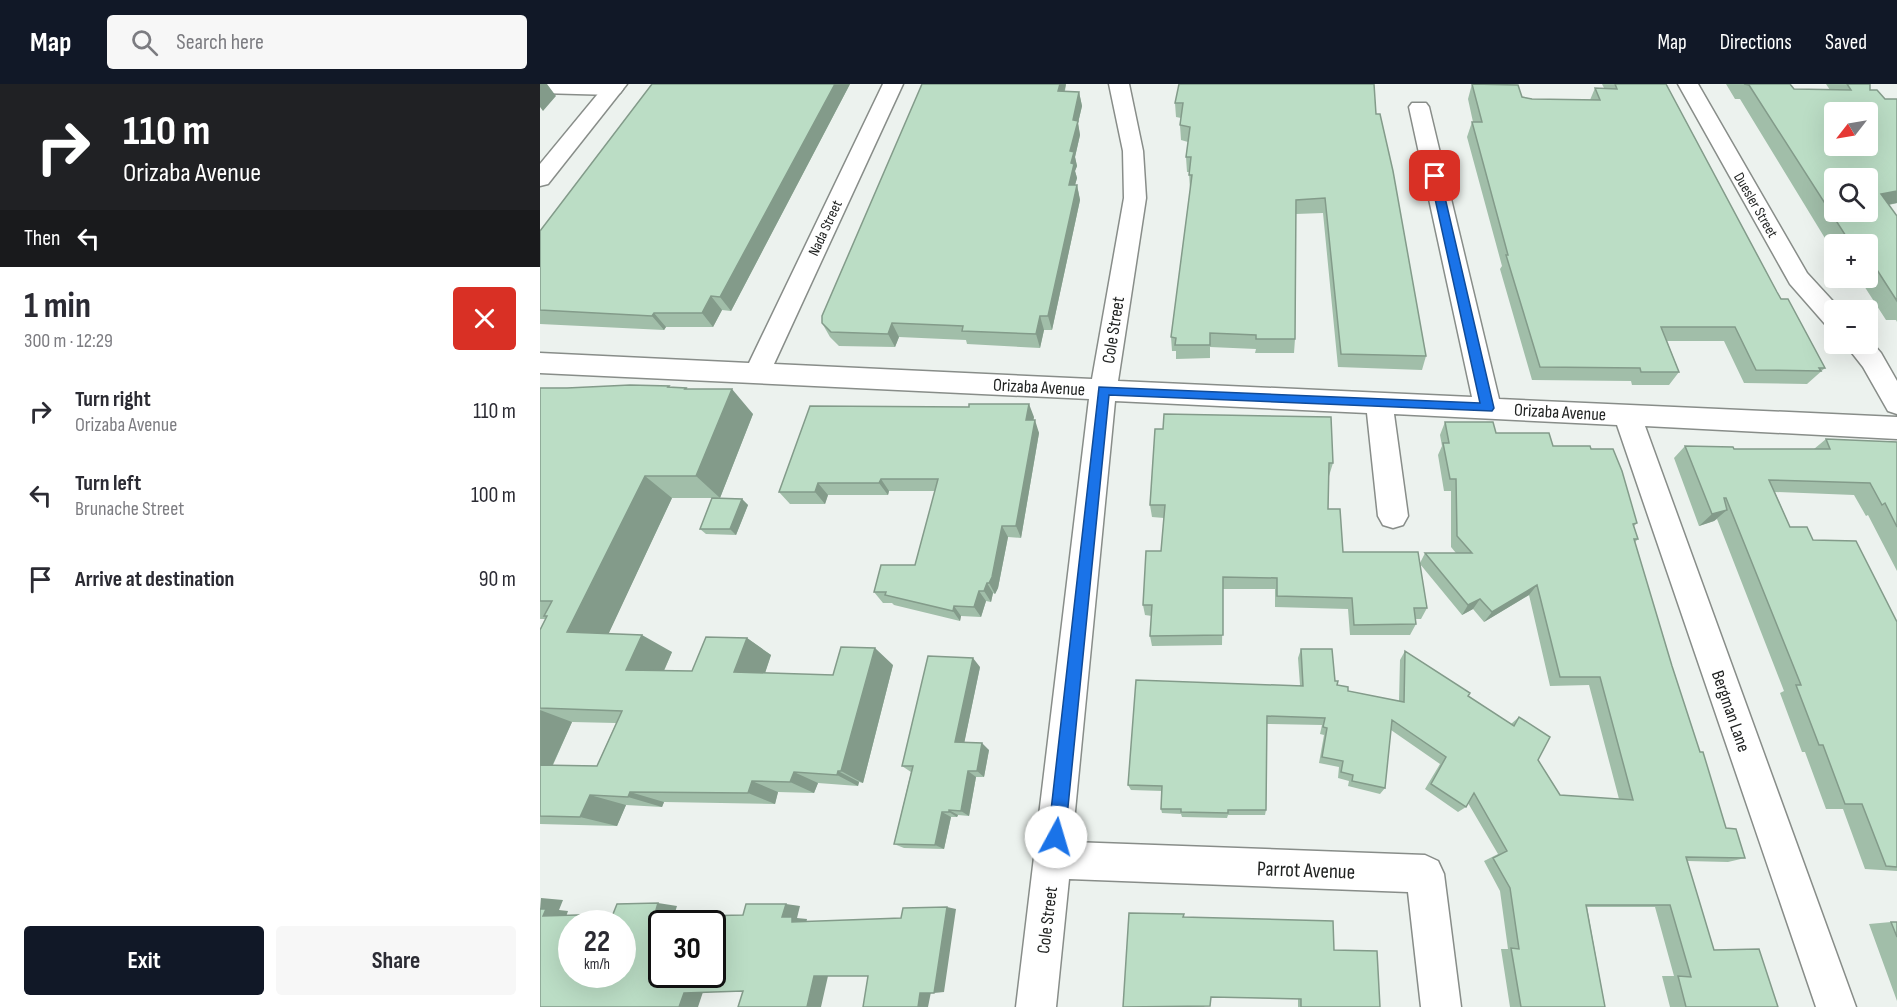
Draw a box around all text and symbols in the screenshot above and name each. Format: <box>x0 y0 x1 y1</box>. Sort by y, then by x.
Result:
search box <box>107 15 527 69</box>
text: Map <box>30 26 71 59</box>
icon: search <box>128 26 161 59</box>
text: Search here <box>176 29 264 56</box>
text: Map <box>1657 30 1687 55</box>
text: Directions <box>1720 30 1792 55</box>
text: Saved <box>1825 30 1867 55</box>
north arrow <box>1824 102 1878 156</box>
map controls <box>1824 102 1878 354</box>
text: 110 m <box>123 106 210 157</box>
icon: right <box>24 108 102 186</box>
pin <box>1409 150 1460 201</box>
text: Orizaba Avenue <box>123 157 261 189</box>
icon: arrive <box>1418 159 1451 192</box>
button: search <box>1824 168 1878 222</box>
street label: Duesler Street <box>1729 169 1782 242</box>
street label: Nada Street <box>804 197 847 259</box>
icon: left <box>72 222 105 255</box>
text: Then <box>24 225 60 252</box>
button: + <box>1824 234 1878 288</box>
text: 1 min <box>24 285 91 328</box>
button: close <box>453 287 516 350</box>
street label: Cole Street <box>1098 295 1129 365</box>
button: − <box>1824 300 1878 354</box>
text: 300 m · 12:29 <box>24 329 113 353</box>
street label: Orizaba Avenue <box>992 375 1085 400</box>
text: Turn right <box>75 386 151 413</box>
icon: right <box>24 395 57 428</box>
text: 110 m <box>473 398 516 425</box>
street label: Orizaba Avenue <box>1513 400 1606 425</box>
text: Orizaba Avenue <box>75 413 177 437</box>
text: Turn left <box>75 470 141 497</box>
icon: left <box>24 479 57 512</box>
text: 100 m <box>471 482 516 509</box>
text: Brunache Street <box>75 497 184 521</box>
icon: arrive <box>24 563 57 596</box>
text: Arrive at destination <box>75 566 234 593</box>
text: 90 m <box>479 566 516 593</box>
street label: Bergman Lane <box>1707 668 1754 755</box>
position arrow <box>1024 805 1088 869</box>
street label: Parrot Avenue <box>1256 856 1355 885</box>
street label: Cole Street <box>1033 885 1062 955</box>
speed limit sign: 30 <box>648 910 726 988</box>
text: 22 <box>584 924 610 960</box>
button: Exit <box>24 926 264 995</box>
button: Share <box>276 926 516 995</box>
text: km/h <box>584 955 610 974</box>

